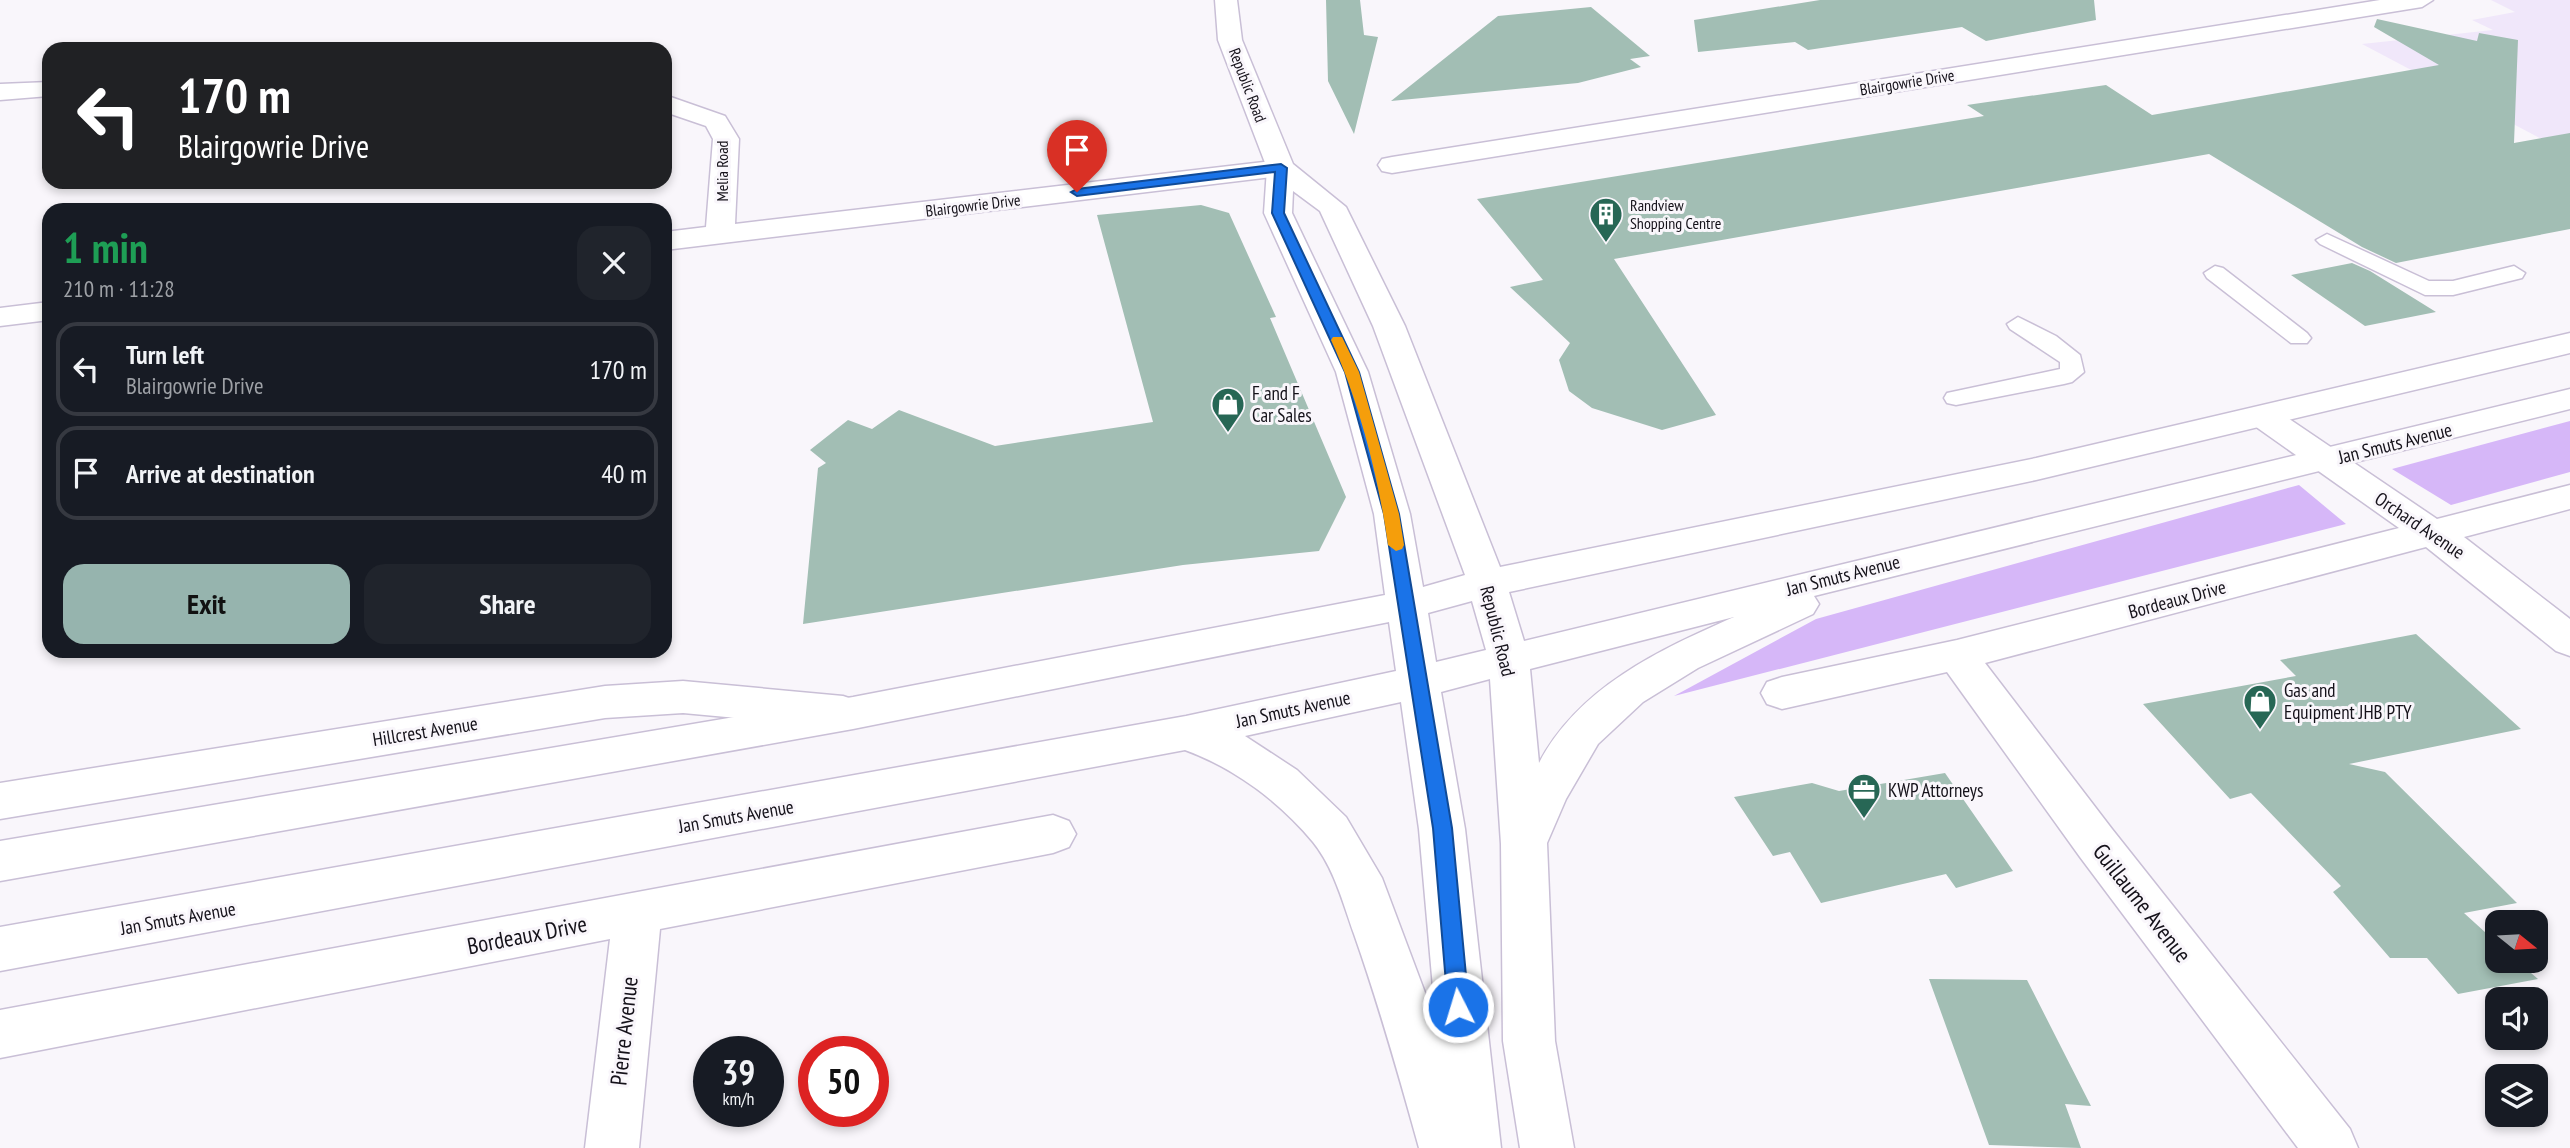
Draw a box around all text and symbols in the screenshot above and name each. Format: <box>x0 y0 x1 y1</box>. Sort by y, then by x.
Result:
street label: Republic Road <box>1225 45 1271 125</box>
text: 170 m <box>178 63 291 127</box>
street label: Blairgowrie Drive <box>1858 65 1956 99</box>
icon: left <box>63 70 154 161</box>
pin <box>1047 120 1107 192</box>
text: Blairgowrie Drive <box>178 125 369 167</box>
icon: arrive <box>1058 131 1096 169</box>
street label: Melia Road <box>712 140 732 202</box>
street label: Blairgowrie Drive <box>924 189 1022 221</box>
building icon: Randview Shopping Centre <box>1587 195 1625 244</box>
place label: Randview Shopping Centre <box>1630 195 1721 233</box>
text: 1 min <box>63 220 148 275</box>
button: close <box>577 226 651 300</box>
text: 210 m · 11:28 <box>63 274 175 303</box>
text: Turn left <box>126 338 204 371</box>
icon: left <box>67 350 105 388</box>
text: 170 m <box>589 353 647 386</box>
text: Blairgowrie Drive <box>126 371 263 400</box>
place label: F and F Car Sales <box>1252 381 1312 427</box>
shop icon: F and F Car Sales <box>1209 385 1247 434</box>
street label: Jan Smuts Avenue <box>2335 417 2455 469</box>
icon: arrive <box>67 454 105 492</box>
text: Arrive at destination <box>126 457 315 490</box>
text: 40 m <box>601 457 647 490</box>
street label: Orchard Avenue <box>2370 486 2470 564</box>
street label: Jan Smuts Avenue <box>1783 549 1903 601</box>
button: Exit <box>63 564 350 644</box>
button: Share <box>364 564 651 644</box>
street label: Bordeaux Drive <box>2125 574 2229 624</box>
street label: Republic Road <box>1475 583 1521 679</box>
place label: Gas and Equipment JHB PTY <box>2284 678 2412 724</box>
shop icon: Gas and Equipment JHB PTY <box>2241 682 2279 731</box>
street label: Jan Smuts Avenue <box>1233 685 1353 733</box>
street label: Hillcrest Avenue <box>371 711 479 751</box>
office icon: KWP Attorneys <box>1845 771 1883 820</box>
place label: KWP Attorneys <box>1888 778 1983 802</box>
street label: Jan Smuts Avenue <box>676 794 796 838</box>
street label: Guillaume Avenue <box>2087 837 2198 968</box>
street label: Jan Smuts Avenue <box>118 896 238 940</box>
street label: Bordeaux Drive <box>465 909 589 960</box>
north arrow <box>2485 910 2548 973</box>
map controls <box>2485 910 2548 1127</box>
position arrow <box>1421 970 1495 1044</box>
street label: Pierre Avenue <box>603 975 644 1087</box>
button: sound <box>2485 987 2548 1050</box>
speed limit sign: 50 <box>798 1036 889 1127</box>
text: 39 <box>722 1049 755 1095</box>
button: layers <box>2485 1064 2548 1127</box>
text: km/h <box>723 1087 754 1110</box>

